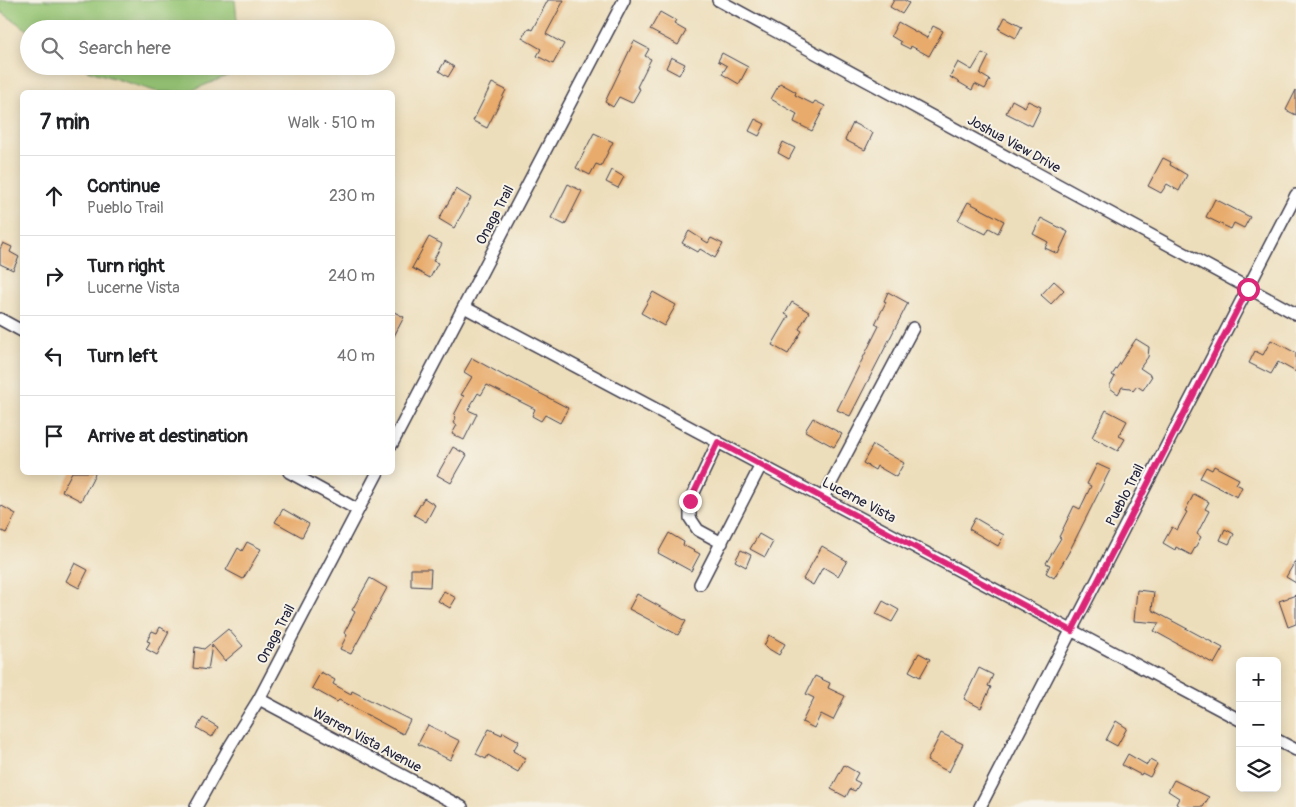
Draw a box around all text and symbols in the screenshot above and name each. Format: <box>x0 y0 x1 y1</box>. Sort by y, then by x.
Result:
search box <box>20 20 395 75</box>
icon: search <box>38 34 66 62</box>
text: Search here <box>78 36 171 60</box>
text: 7 min <box>40 109 90 136</box>
street label: Joshua View Drive <box>964 111 1064 177</box>
text: Walk · 510 m <box>288 113 375 133</box>
text: Continue <box>87 174 160 198</box>
icon: ahead <box>40 182 68 210</box>
street label: Onaga Trail <box>472 182 518 248</box>
text: 230 m <box>329 186 375 206</box>
text: Pueblo Trail <box>87 198 164 218</box>
text: Turn right <box>87 254 165 278</box>
icon: right <box>40 262 68 290</box>
text: 240 m <box>328 266 375 286</box>
text: Lucerne Vista <box>87 278 180 298</box>
route start <box>1237 278 1260 301</box>
icon: left <box>40 342 68 370</box>
text: Turn left <box>87 344 157 368</box>
text: 40 m <box>337 346 375 366</box>
icon: arrive <box>40 422 68 450</box>
text: Arrive at destination <box>87 424 248 448</box>
street label: Pueblo Trail <box>1102 461 1148 529</box>
street label: Lucerne Vista <box>819 473 899 527</box>
route end <box>679 490 702 513</box>
street label: Onaga Trail <box>253 601 299 667</box>
map controls <box>1236 657 1281 792</box>
button: + <box>1236 657 1281 702</box>
button: − <box>1236 702 1281 747</box>
street label: Warren Vista Avenue <box>310 704 425 776</box>
button: layers <box>1236 747 1281 792</box>

